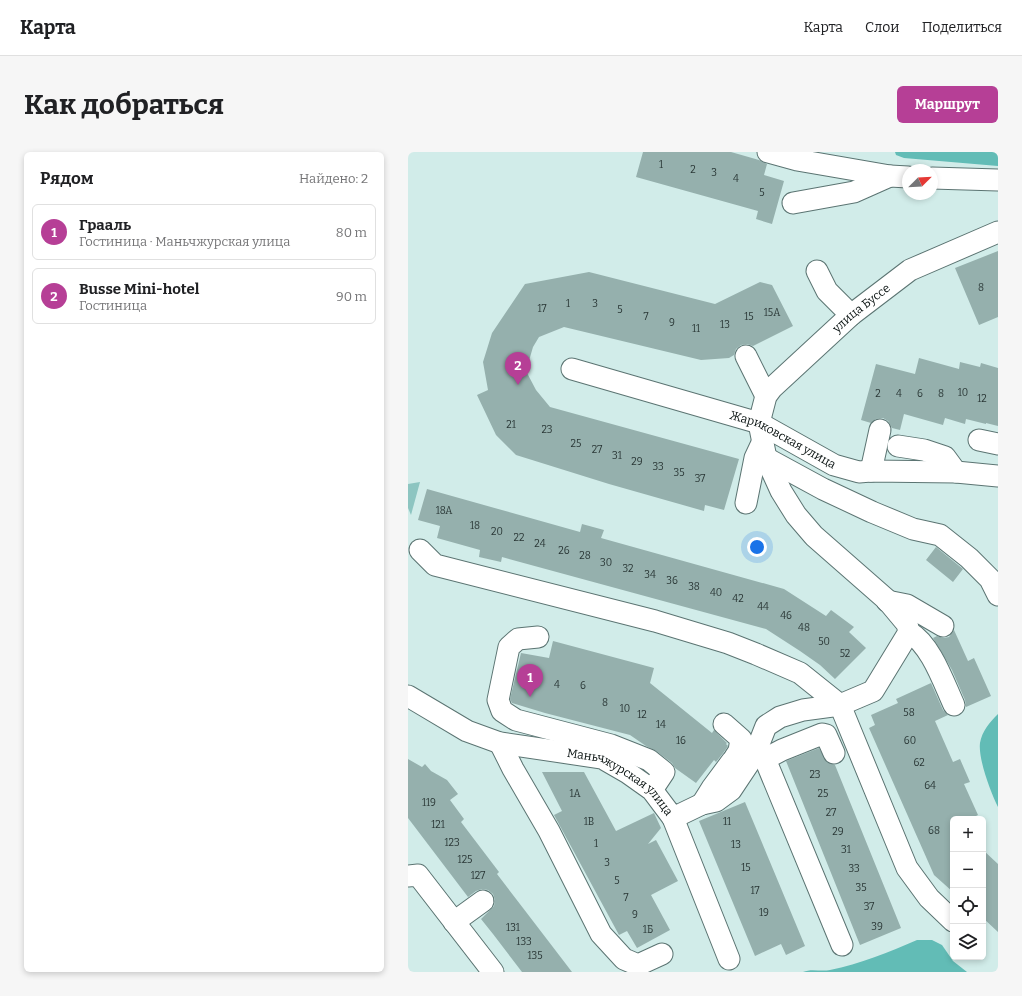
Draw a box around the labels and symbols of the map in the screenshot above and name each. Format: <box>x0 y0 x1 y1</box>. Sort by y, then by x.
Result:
house number: 1 <box>659 159 663 171</box>
house number: 2 <box>690 164 696 176</box>
north arrow <box>902 164 938 200</box>
house number: 3 <box>711 167 717 179</box>
house number: 4 <box>733 173 739 185</box>
house number: 5 <box>759 187 765 199</box>
street label: улица Буссе <box>829 281 893 336</box>
house number: 8 <box>978 282 984 294</box>
house number: 1 <box>566 298 570 310</box>
house number: 3 <box>592 298 598 310</box>
house number: 17 <box>538 303 546 315</box>
house number: 5 <box>617 304 623 316</box>
house number: 15А <box>764 307 781 319</box>
house number: 7 <box>643 311 649 323</box>
house number: 15 <box>744 311 754 323</box>
house number: 9 <box>669 317 675 329</box>
house number: 13 <box>720 319 730 331</box>
house number: 11 <box>692 323 700 335</box>
pin: 2 <box>505 352 531 385</box>
house number: 10 <box>958 387 968 399</box>
house number: 2 <box>875 388 881 400</box>
house number: 4 <box>896 388 902 400</box>
house number: 6 <box>917 388 923 400</box>
house number: 8 <box>938 388 944 400</box>
house number: 12 <box>977 393 987 405</box>
street label: Жариковская улица <box>728 408 839 472</box>
house number: 21 <box>506 419 516 431</box>
house number: 23 <box>541 424 553 436</box>
house number: 25 <box>571 438 581 450</box>
house number: 27 <box>592 444 602 456</box>
house number: 31 <box>612 450 622 462</box>
house number: 29 <box>631 456 643 468</box>
house number: 33 <box>652 461 664 473</box>
house number: 35 <box>673 467 685 479</box>
house number: 37 <box>695 473 705 485</box>
house number: 18А <box>436 505 453 517</box>
house number: 18 <box>470 520 480 532</box>
house number: 20 <box>491 526 503 538</box>
house number: 22 <box>514 532 524 544</box>
your location <box>747 537 767 557</box>
house number: 24 <box>534 538 546 550</box>
house number: 26 <box>558 545 570 557</box>
house number: 28 <box>579 550 591 562</box>
house number: 30 <box>600 557 612 569</box>
house number: 32 <box>622 563 634 575</box>
house number: 34 <box>644 569 656 581</box>
house number: 36 <box>666 575 678 587</box>
house number: 38 <box>688 581 700 593</box>
house number: 40 <box>710 587 722 599</box>
house number: 42 <box>732 593 744 605</box>
house number: 44 <box>757 601 769 613</box>
house number: 46 <box>780 610 792 622</box>
house number: 48 <box>798 622 810 634</box>
house number: 50 <box>818 636 830 648</box>
house number: 52 <box>840 648 850 660</box>
pin: 1 <box>517 664 543 697</box>
house number: 4 <box>554 679 560 691</box>
house number: 6 <box>580 680 586 692</box>
house number: 8 <box>602 697 608 709</box>
house number: 10 <box>620 703 630 715</box>
house number: 58 <box>903 707 915 719</box>
house number: 12 <box>637 709 647 721</box>
house number: 14 <box>656 719 666 731</box>
house number: 16 <box>676 735 686 747</box>
house number: 60 <box>904 735 916 747</box>
street label: Маньчжурская улица <box>566 746 676 819</box>
house number: 62 <box>913 757 925 769</box>
house number: 23 <box>809 769 821 781</box>
house number: 64 <box>924 780 936 792</box>
house number: 1А <box>569 788 581 800</box>
house number: 25 <box>818 788 828 800</box>
house number: 119 <box>422 797 436 809</box>
house number: 27 <box>826 807 836 819</box>
house number: 1В <box>584 816 594 828</box>
house number: 11 <box>723 816 731 828</box>
house number: 121 <box>431 819 445 831</box>
house number: 68 <box>928 825 940 837</box>
house number: 29 <box>832 826 844 838</box>
house number: 123 <box>444 837 460 849</box>
house number: 1 <box>594 838 598 850</box>
house number: 13 <box>731 839 741 851</box>
house number: 31 <box>841 844 851 856</box>
house number: 125 <box>458 854 472 866</box>
house number: 3 <box>604 857 610 869</box>
house number: 15 <box>741 862 751 874</box>
house number: 33 <box>848 863 860 875</box>
house number: 127 <box>471 870 485 882</box>
house number: 5 <box>614 875 620 887</box>
house number: 35 <box>855 882 867 894</box>
house number: 17 <box>751 885 759 897</box>
house number: 7 <box>623 892 629 904</box>
house number: 37 <box>864 901 874 913</box>
house number: 19 <box>759 907 769 919</box>
house number: 9 <box>632 909 638 921</box>
house number: 39 <box>871 921 883 933</box>
house number: 131 <box>506 922 520 934</box>
house number: 1Б <box>643 924 653 936</box>
house number: 133 <box>516 936 532 948</box>
house number: 135 <box>527 950 543 962</box>

